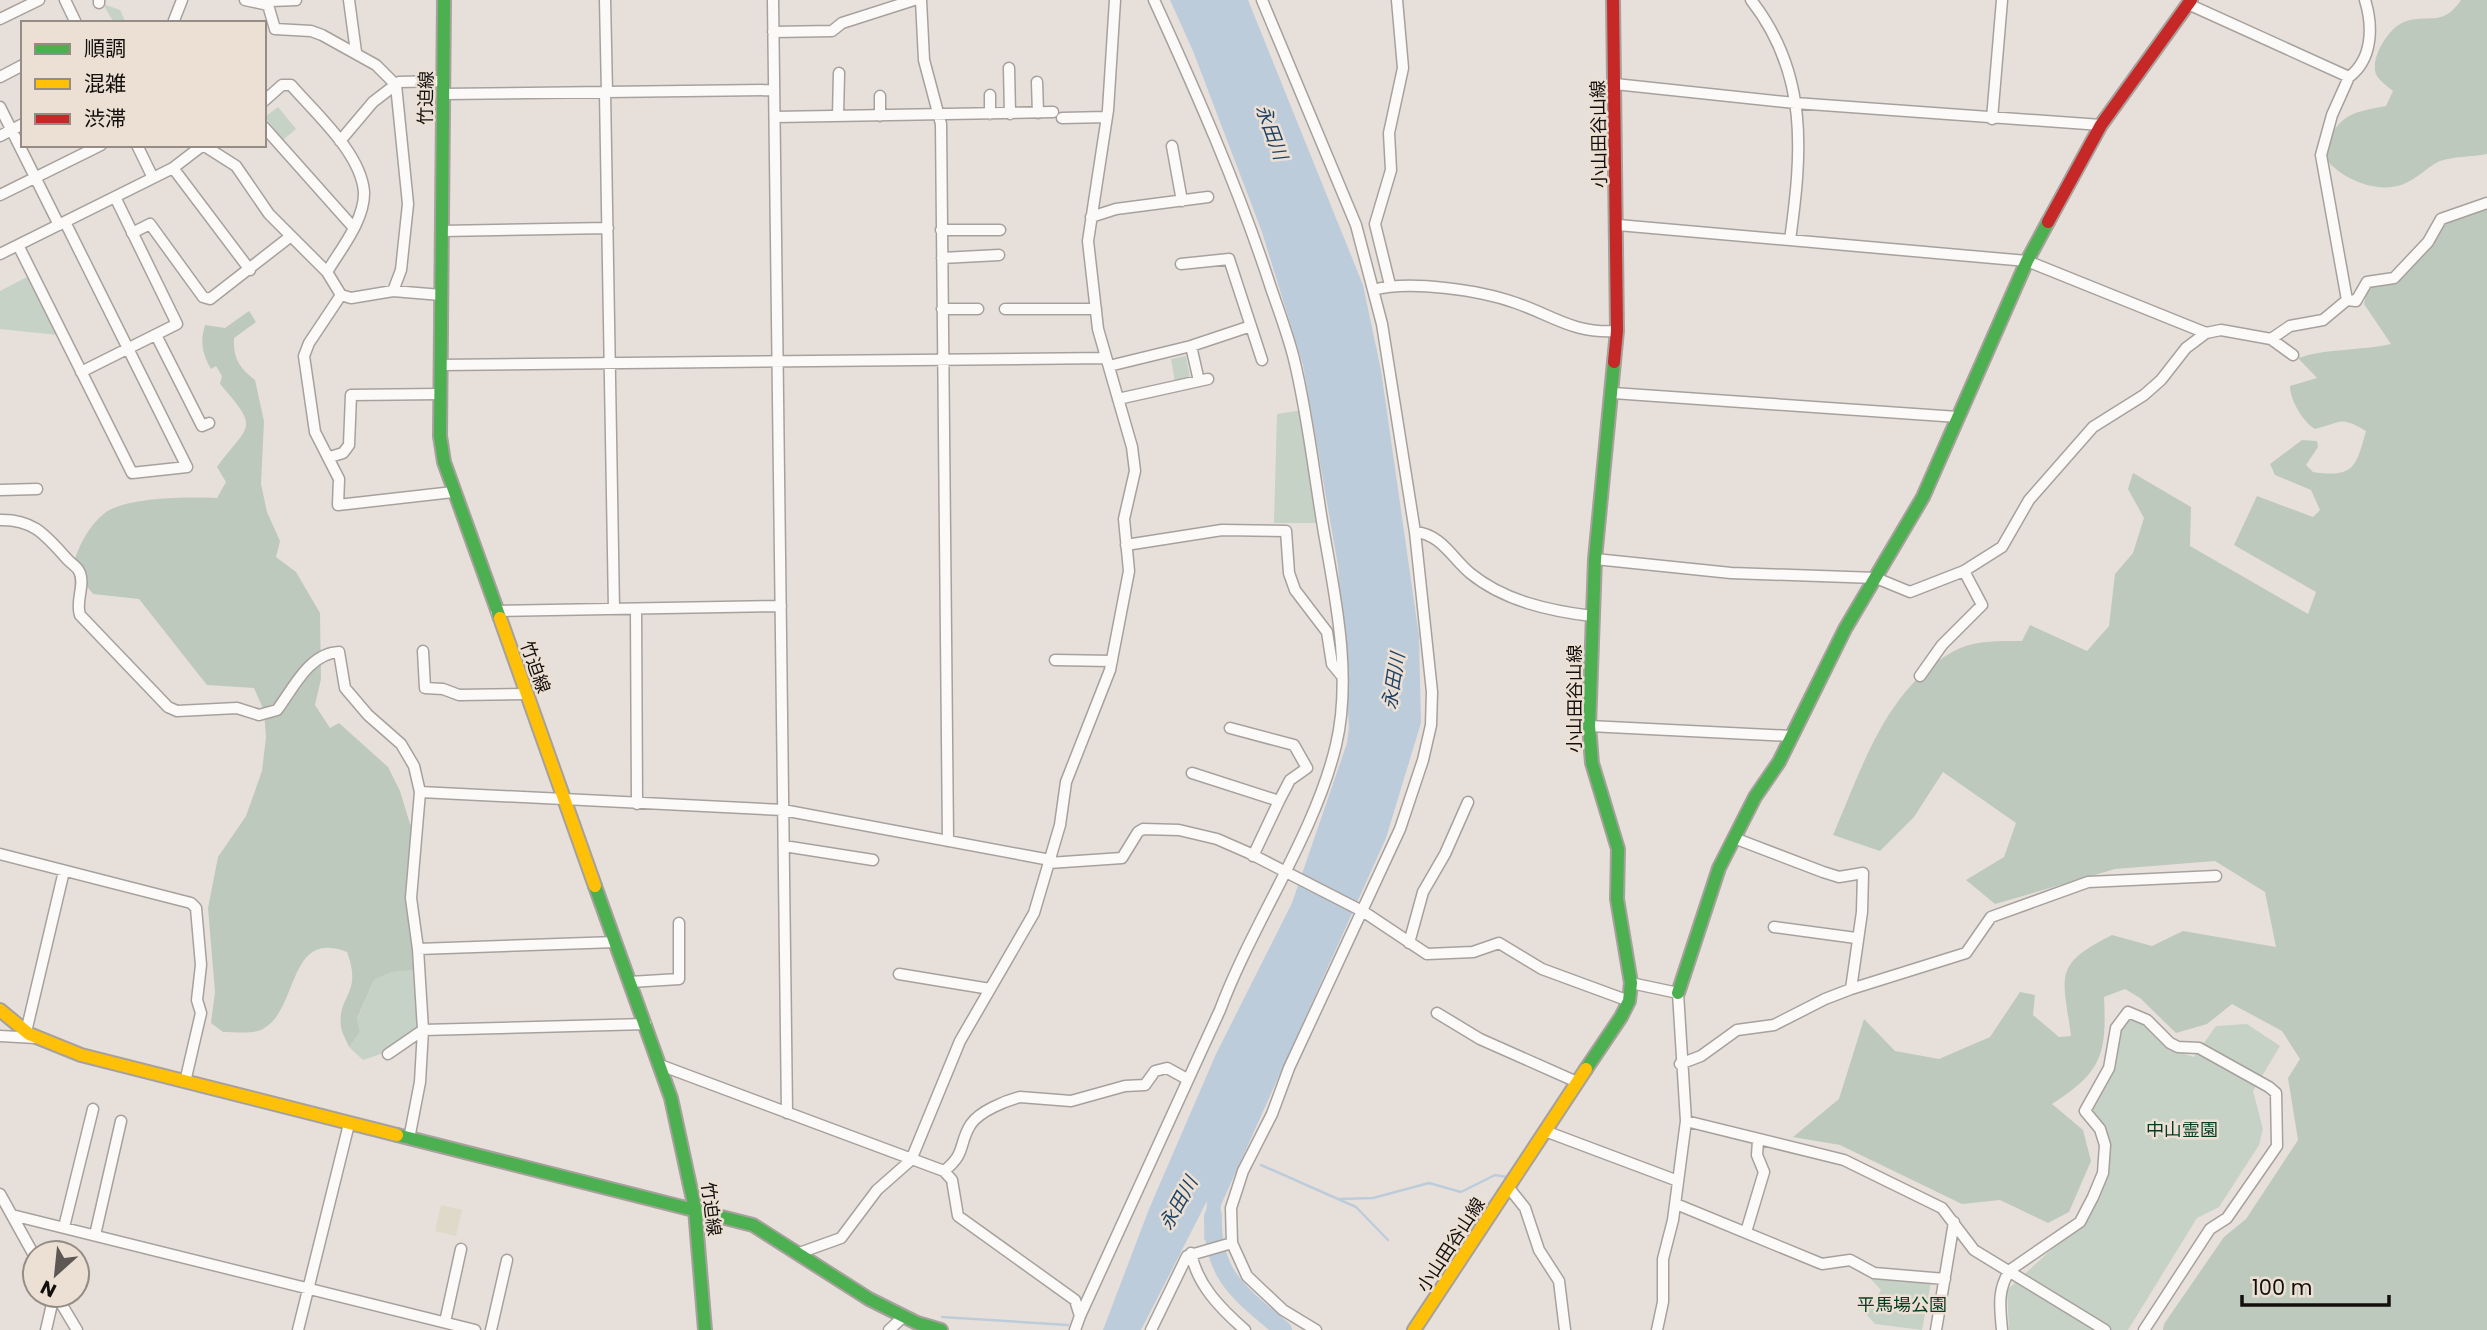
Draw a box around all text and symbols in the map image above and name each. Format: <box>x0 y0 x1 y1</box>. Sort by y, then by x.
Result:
legend <box>21 21 266 147</box>
text: 順調 <box>84 34 126 63</box>
text: 混雑 <box>84 69 126 98</box>
street label: 竹迫線 <box>413 71 438 125</box>
street label: 小山田谷山線 <box>1585 80 1612 188</box>
water label: 永田川 <box>1249 101 1295 165</box>
text: 渋滞 <box>84 104 126 133</box>
street label: 竹迫線 <box>514 637 556 696</box>
street label: 小山田谷山線 <box>1562 645 1587 753</box>
water label: 永田川 <box>1376 649 1412 711</box>
park label: 中山霊園 <box>2146 1117 2218 1142</box>
water label: 永田川 <box>1153 1170 1205 1235</box>
street label: 竹迫線 <box>696 1181 727 1237</box>
street label: 小山田谷山線 <box>1411 1193 1490 1297</box>
north arrow <box>21 1239 91 1309</box>
scale bar <box>2242 1264 2389 1308</box>
text: N <box>36 1273 61 1304</box>
text: 100 m <box>2252 1273 2312 1302</box>
park label: 平馬場公園 <box>1857 1292 1947 1317</box>

